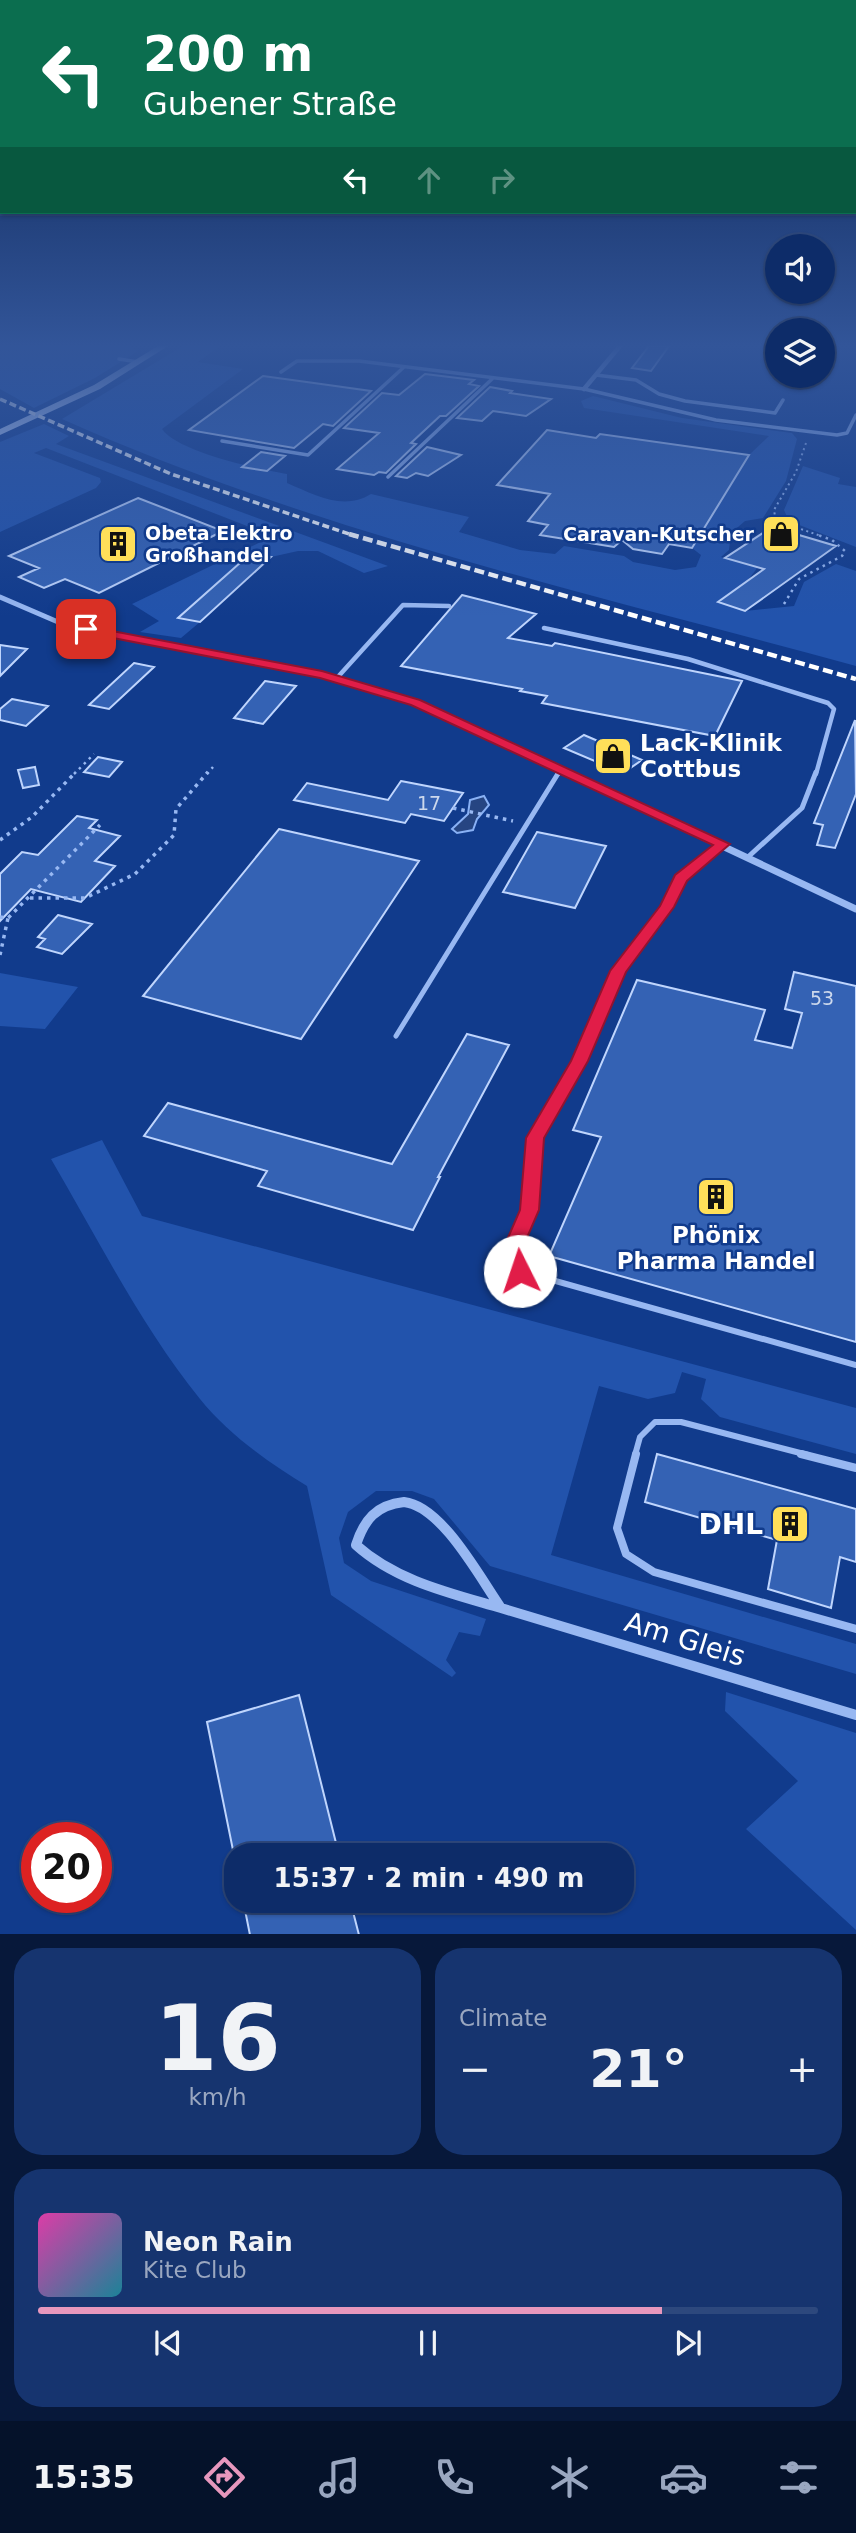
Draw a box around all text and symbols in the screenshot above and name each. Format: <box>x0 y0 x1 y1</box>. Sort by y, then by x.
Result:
text: 200 m <box>143 26 313 83</box>
icon: left <box>28 28 119 119</box>
text: Gubener Straße <box>143 85 397 123</box>
icon: left <box>337 161 375 199</box>
icon: ahead <box>410 161 448 199</box>
icon: right <box>483 161 521 199</box>
map controls <box>765 234 835 388</box>
button: sound <box>765 234 835 304</box>
button: layers <box>765 318 835 388</box>
shop icon: Caravan-Kutscher <box>760 513 802 555</box>
place label: Obeta Elektro Großhandel <box>145 522 293 566</box>
building icon: Obeta Elektro Großhandel <box>97 523 139 565</box>
place label: Caravan-Kutscher <box>563 523 755 545</box>
pin <box>56 599 116 659</box>
icon: arrive <box>67 610 105 648</box>
place label: Lack-Klinik Cottbus <box>640 730 783 782</box>
shop icon: Lack-Klinik Cottbus <box>592 735 634 777</box>
house number: 17 <box>417 792 441 814</box>
house number: 53 <box>810 987 834 1009</box>
building icon: Phönix Pharma Handel <box>695 1176 737 1218</box>
place label: Phönix Pharma Handel <box>617 1222 815 1274</box>
position arrow <box>483 1234 557 1308</box>
building icon: DHL <box>769 1503 811 1545</box>
place label: DHL <box>698 1508 763 1541</box>
street label: Am Gleis <box>621 1605 749 1673</box>
speed limit sign: 20 <box>21 1822 112 1913</box>
text: 15:37 · 2 min · 490 m <box>274 1863 584 1893</box>
text: 16 <box>154 1986 281 2091</box>
text: Climate <box>459 2005 548 2031</box>
text: 21° <box>589 2039 688 2099</box>
text: − <box>459 2047 491 2091</box>
text: + <box>786 2047 818 2091</box>
text: km/h <box>188 2084 247 2110</box>
text: Neon Rain <box>143 2227 293 2257</box>
text: Kite Club <box>143 2257 247 2283</box>
icon: previous <box>149 2324 187 2362</box>
icon: pause <box>409 2324 447 2362</box>
icon: next <box>669 2324 707 2362</box>
icon: directions <box>200 2453 249 2502</box>
icon: music <box>315 2453 364 2502</box>
icon: phone <box>430 2453 479 2502</box>
icon: climate <box>545 2453 594 2502</box>
icon: car <box>659 2453 708 2502</box>
icon: filters <box>774 2453 823 2502</box>
text: 15:35 <box>33 2458 135 2496</box>

